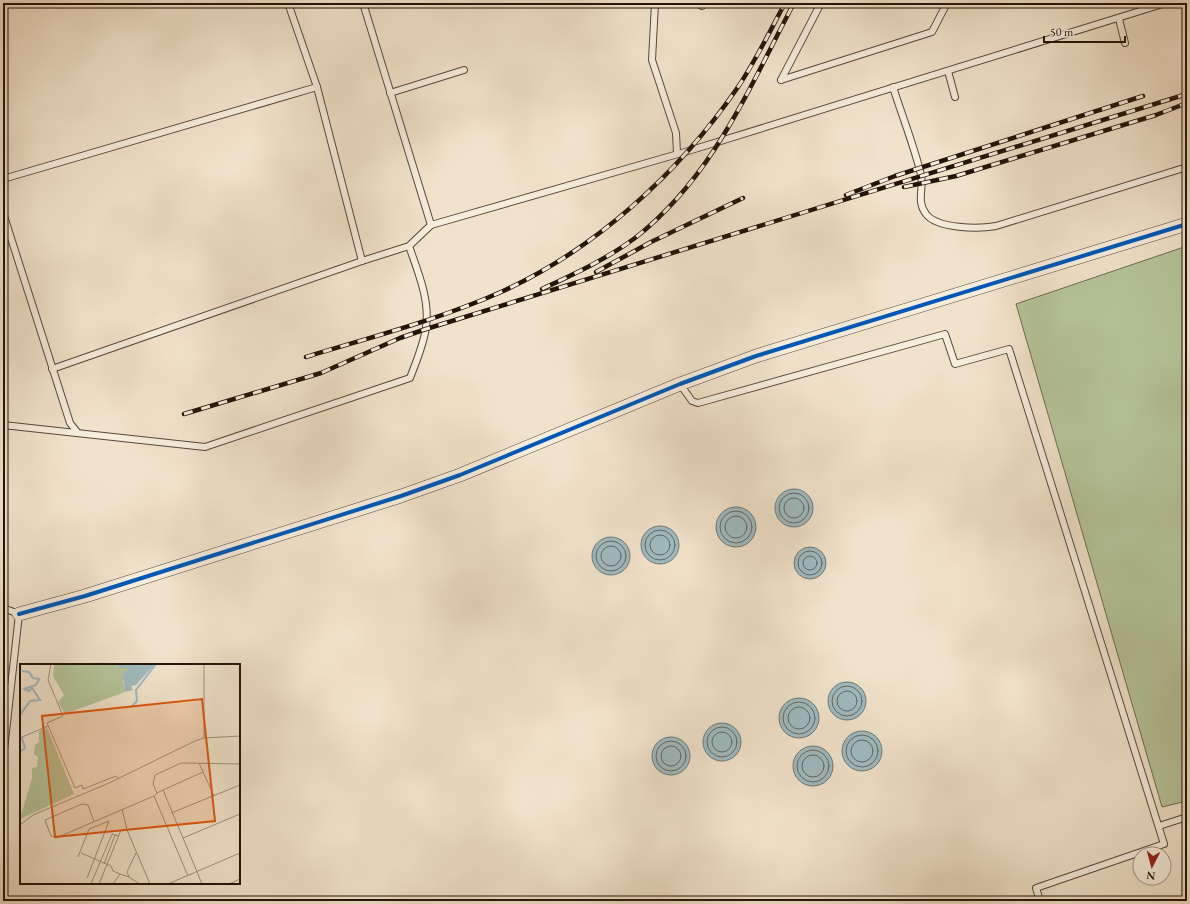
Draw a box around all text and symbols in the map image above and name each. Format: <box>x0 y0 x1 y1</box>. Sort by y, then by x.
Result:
scale bar <box>1044 18 1125 44</box>
text: 50 m <box>1050 24 1074 40</box>
inset map <box>20 664 240 884</box>
north arrow <box>1132 846 1172 886</box>
text: N <box>1146 869 1156 883</box>

